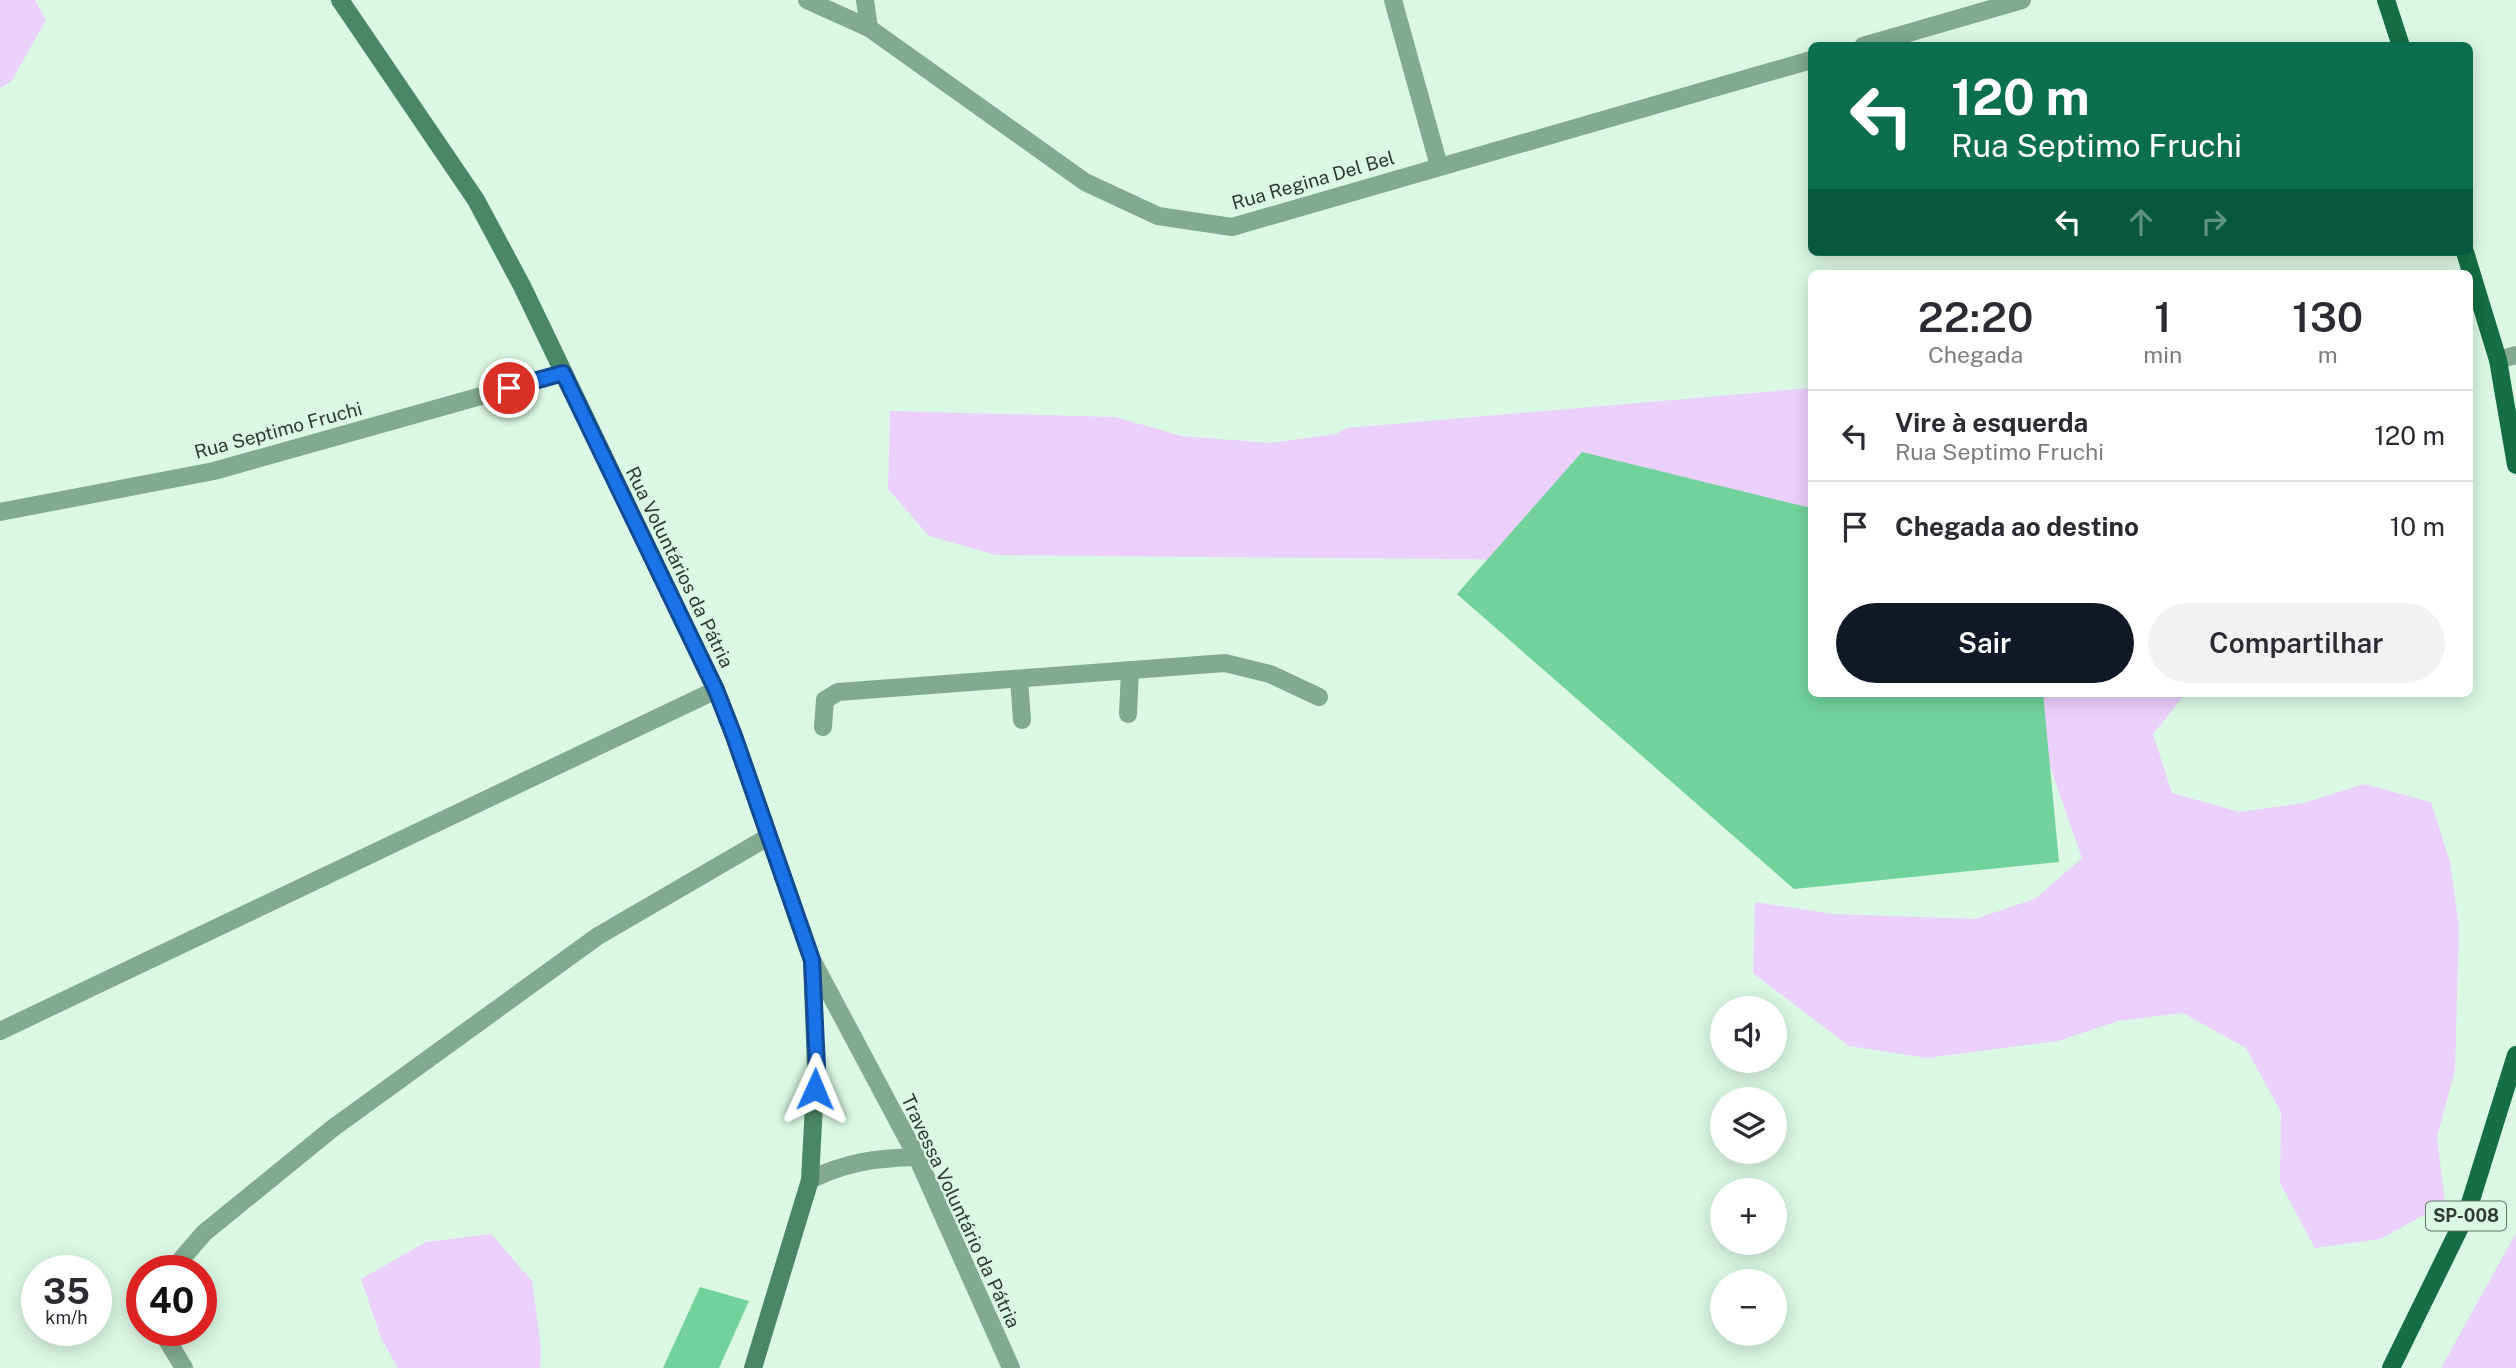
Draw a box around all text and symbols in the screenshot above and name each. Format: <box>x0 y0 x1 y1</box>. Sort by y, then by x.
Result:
text: 120 m <box>1951 68 2090 126</box>
icon: left <box>1836 70 1927 161</box>
text: Rua Septimo Fruchi <box>1951 127 2242 164</box>
street label: Rua Regina Del Bel <box>1229 146 1397 214</box>
icon: left <box>2049 203 2087 241</box>
icon: ahead <box>2122 203 2160 241</box>
icon: right <box>2195 203 2233 241</box>
text: 22:20 <box>1918 292 2033 341</box>
text: 1 <box>2154 292 2172 341</box>
text: 130 <box>2292 292 2363 341</box>
text: Chegada <box>1928 341 2023 368</box>
text: min <box>2143 341 2182 368</box>
text: m <box>2318 341 2338 368</box>
pin <box>479 358 539 418</box>
icon: arrive <box>490 369 528 407</box>
street label: Rua Septimo Fruchi <box>192 397 364 463</box>
text: Vire à esquerda <box>1895 407 2088 438</box>
icon: left <box>1836 417 1874 455</box>
text: 120 m <box>2374 420 2445 451</box>
text: Rua Septimo Fruchi <box>1895 438 2104 465</box>
street label: Rua Voluntários da Pátria <box>622 463 738 671</box>
icon: arrive <box>1836 508 1874 546</box>
text: Chegada ao destino <box>1895 511 2139 542</box>
text: 10 m <box>2390 511 2445 542</box>
button: Sair <box>1836 603 2134 683</box>
button: Compartilhar <box>2148 603 2445 683</box>
map controls <box>1710 996 1787 1346</box>
button: sound <box>1710 996 1787 1073</box>
position arrow <box>778 1052 852 1126</box>
button: layers <box>1710 1087 1787 1164</box>
street label: Travessa Voluntário da Pátria <box>897 1091 1025 1331</box>
button: + <box>1710 1178 1787 1255</box>
road number: SP-008 <box>2426 1202 2506 1231</box>
speed limit sign: 40 <box>126 1255 217 1346</box>
button: − <box>1710 1269 1787 1346</box>
text: 35 <box>43 1271 90 1312</box>
text: km/h <box>45 1307 88 1328</box>

